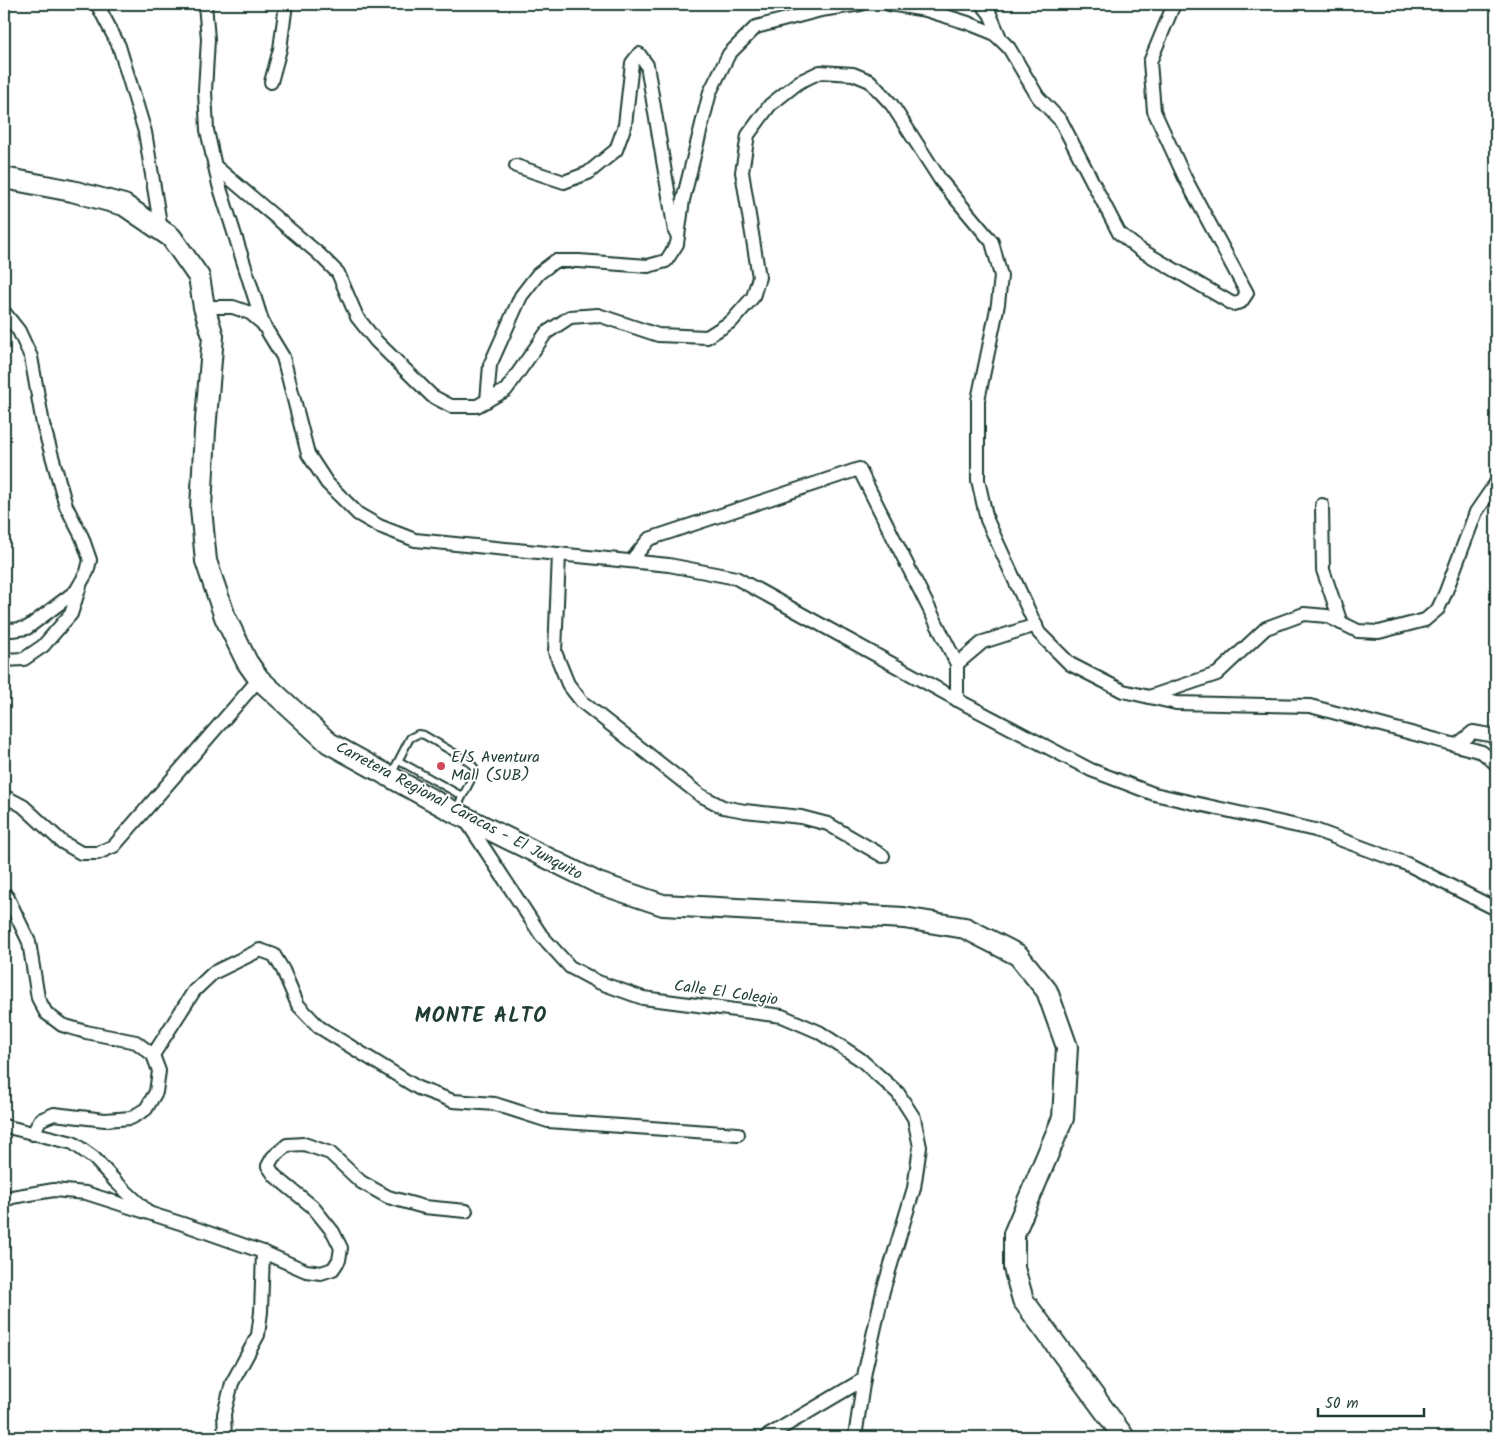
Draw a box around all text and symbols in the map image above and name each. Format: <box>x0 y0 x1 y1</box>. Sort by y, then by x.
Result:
street label: Carretera Regional Caracas - El Junquito <box>331 735 587 887</box>
place label: E/S Aventura Mall (SUB) <box>451 745 540 788</box>
marker: E/S Aventura Mall (SUB) <box>435 760 447 772</box>
street label: Calle El Colegio <box>672 973 780 1013</box>
district label: MONTE ALTO <box>415 1000 547 1033</box>
scale bar <box>1318 1386 1424 1418</box>
text: 50 m <box>1325 1392 1359 1416</box>

